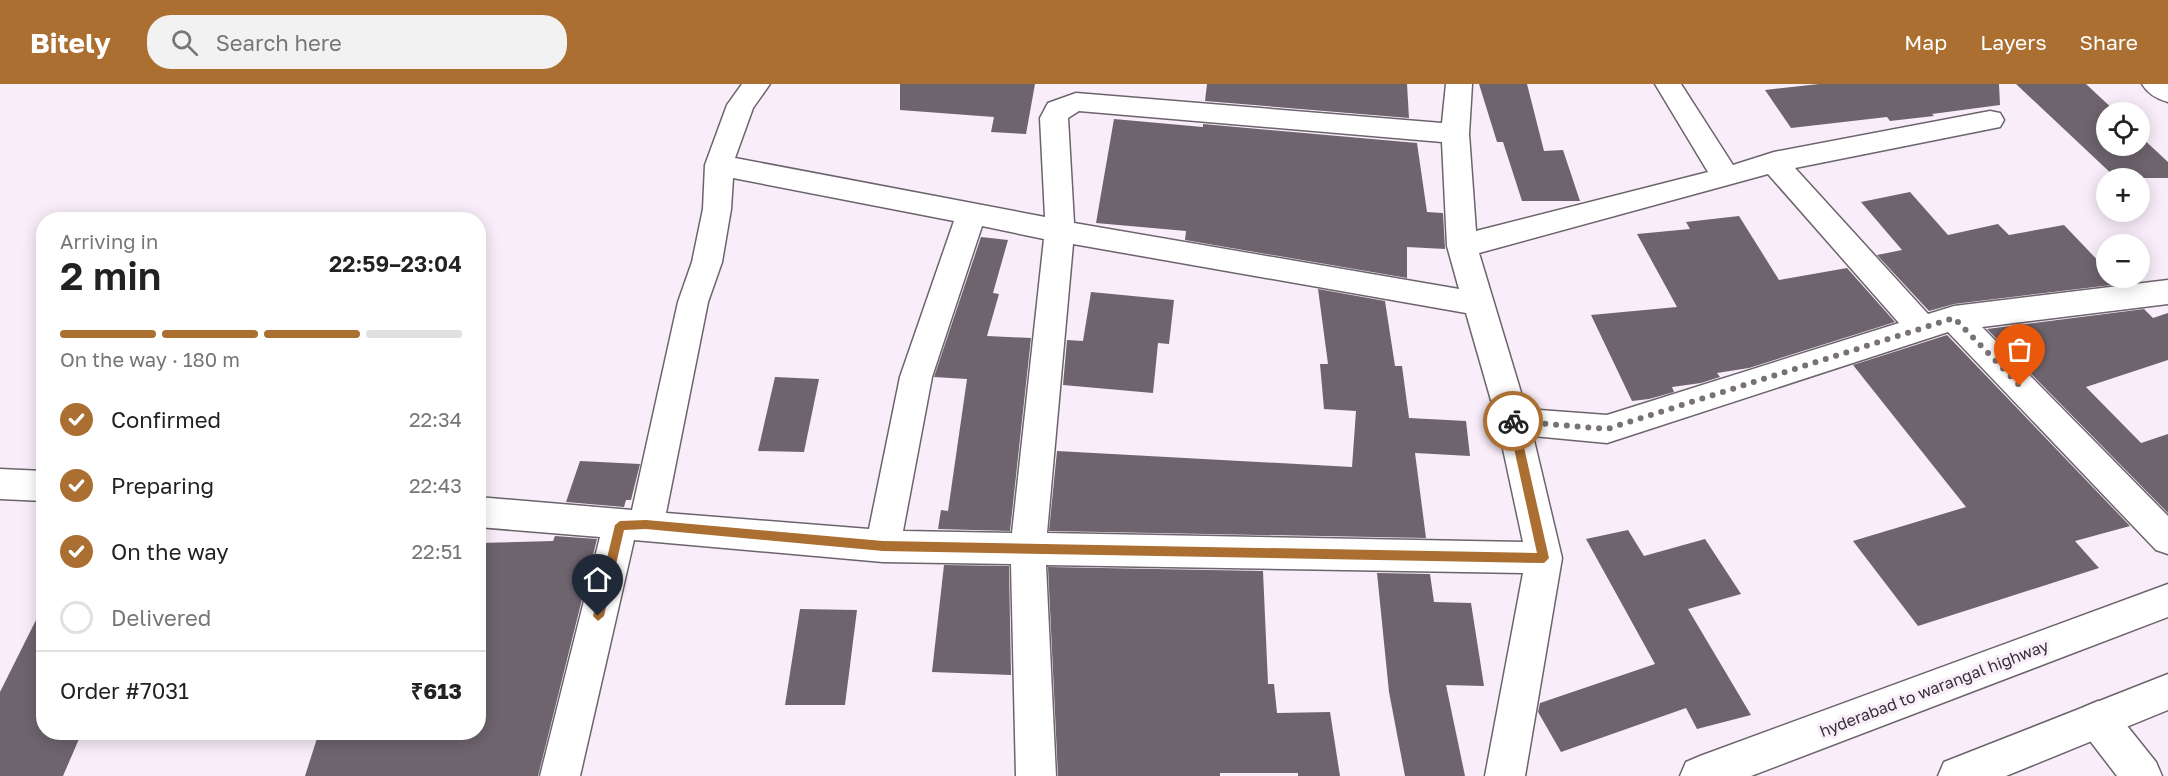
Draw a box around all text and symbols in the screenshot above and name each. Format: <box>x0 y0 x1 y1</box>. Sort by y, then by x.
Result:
search box <box>147 15 567 69</box>
text: Bitely <box>30 26 111 59</box>
icon: search <box>168 26 201 59</box>
text: Search here <box>216 29 342 56</box>
text: Map <box>1904 29 1947 55</box>
text: Layers <box>1980 29 2047 55</box>
text: Share <box>2080 29 2138 55</box>
map controls <box>2096 102 2150 288</box>
button: locate <box>2096 102 2150 156</box>
button: + <box>2096 168 2150 222</box>
text: Arriving in <box>60 229 158 253</box>
button: − <box>2096 234 2150 288</box>
text: 22:59–23:04 <box>329 250 462 277</box>
text: 2 min <box>60 252 161 299</box>
pin <box>1994 324 2045 386</box>
icon: bag <box>2003 333 2036 366</box>
text: On the way · 180 m <box>60 347 240 371</box>
courier <box>1483 391 1543 451</box>
icon: check <box>60 403 93 436</box>
icon: bike <box>1497 405 1530 438</box>
text: Confirmed <box>111 406 221 433</box>
text: 22:34 <box>409 407 462 431</box>
icon: check <box>60 469 93 502</box>
text: Preparing <box>111 472 214 499</box>
text: 22:43 <box>409 473 462 497</box>
icon: check <box>60 535 93 568</box>
text: On the way <box>111 538 229 565</box>
text: 22:51 <box>412 539 462 563</box>
pin <box>572 554 623 616</box>
icon: home <box>581 563 614 596</box>
text: Delivered <box>111 604 211 631</box>
street label: hyderabad to warangal highway <box>1817 635 2051 741</box>
text: Order #7031 <box>60 677 189 704</box>
text: ₹613 <box>411 677 462 704</box>

